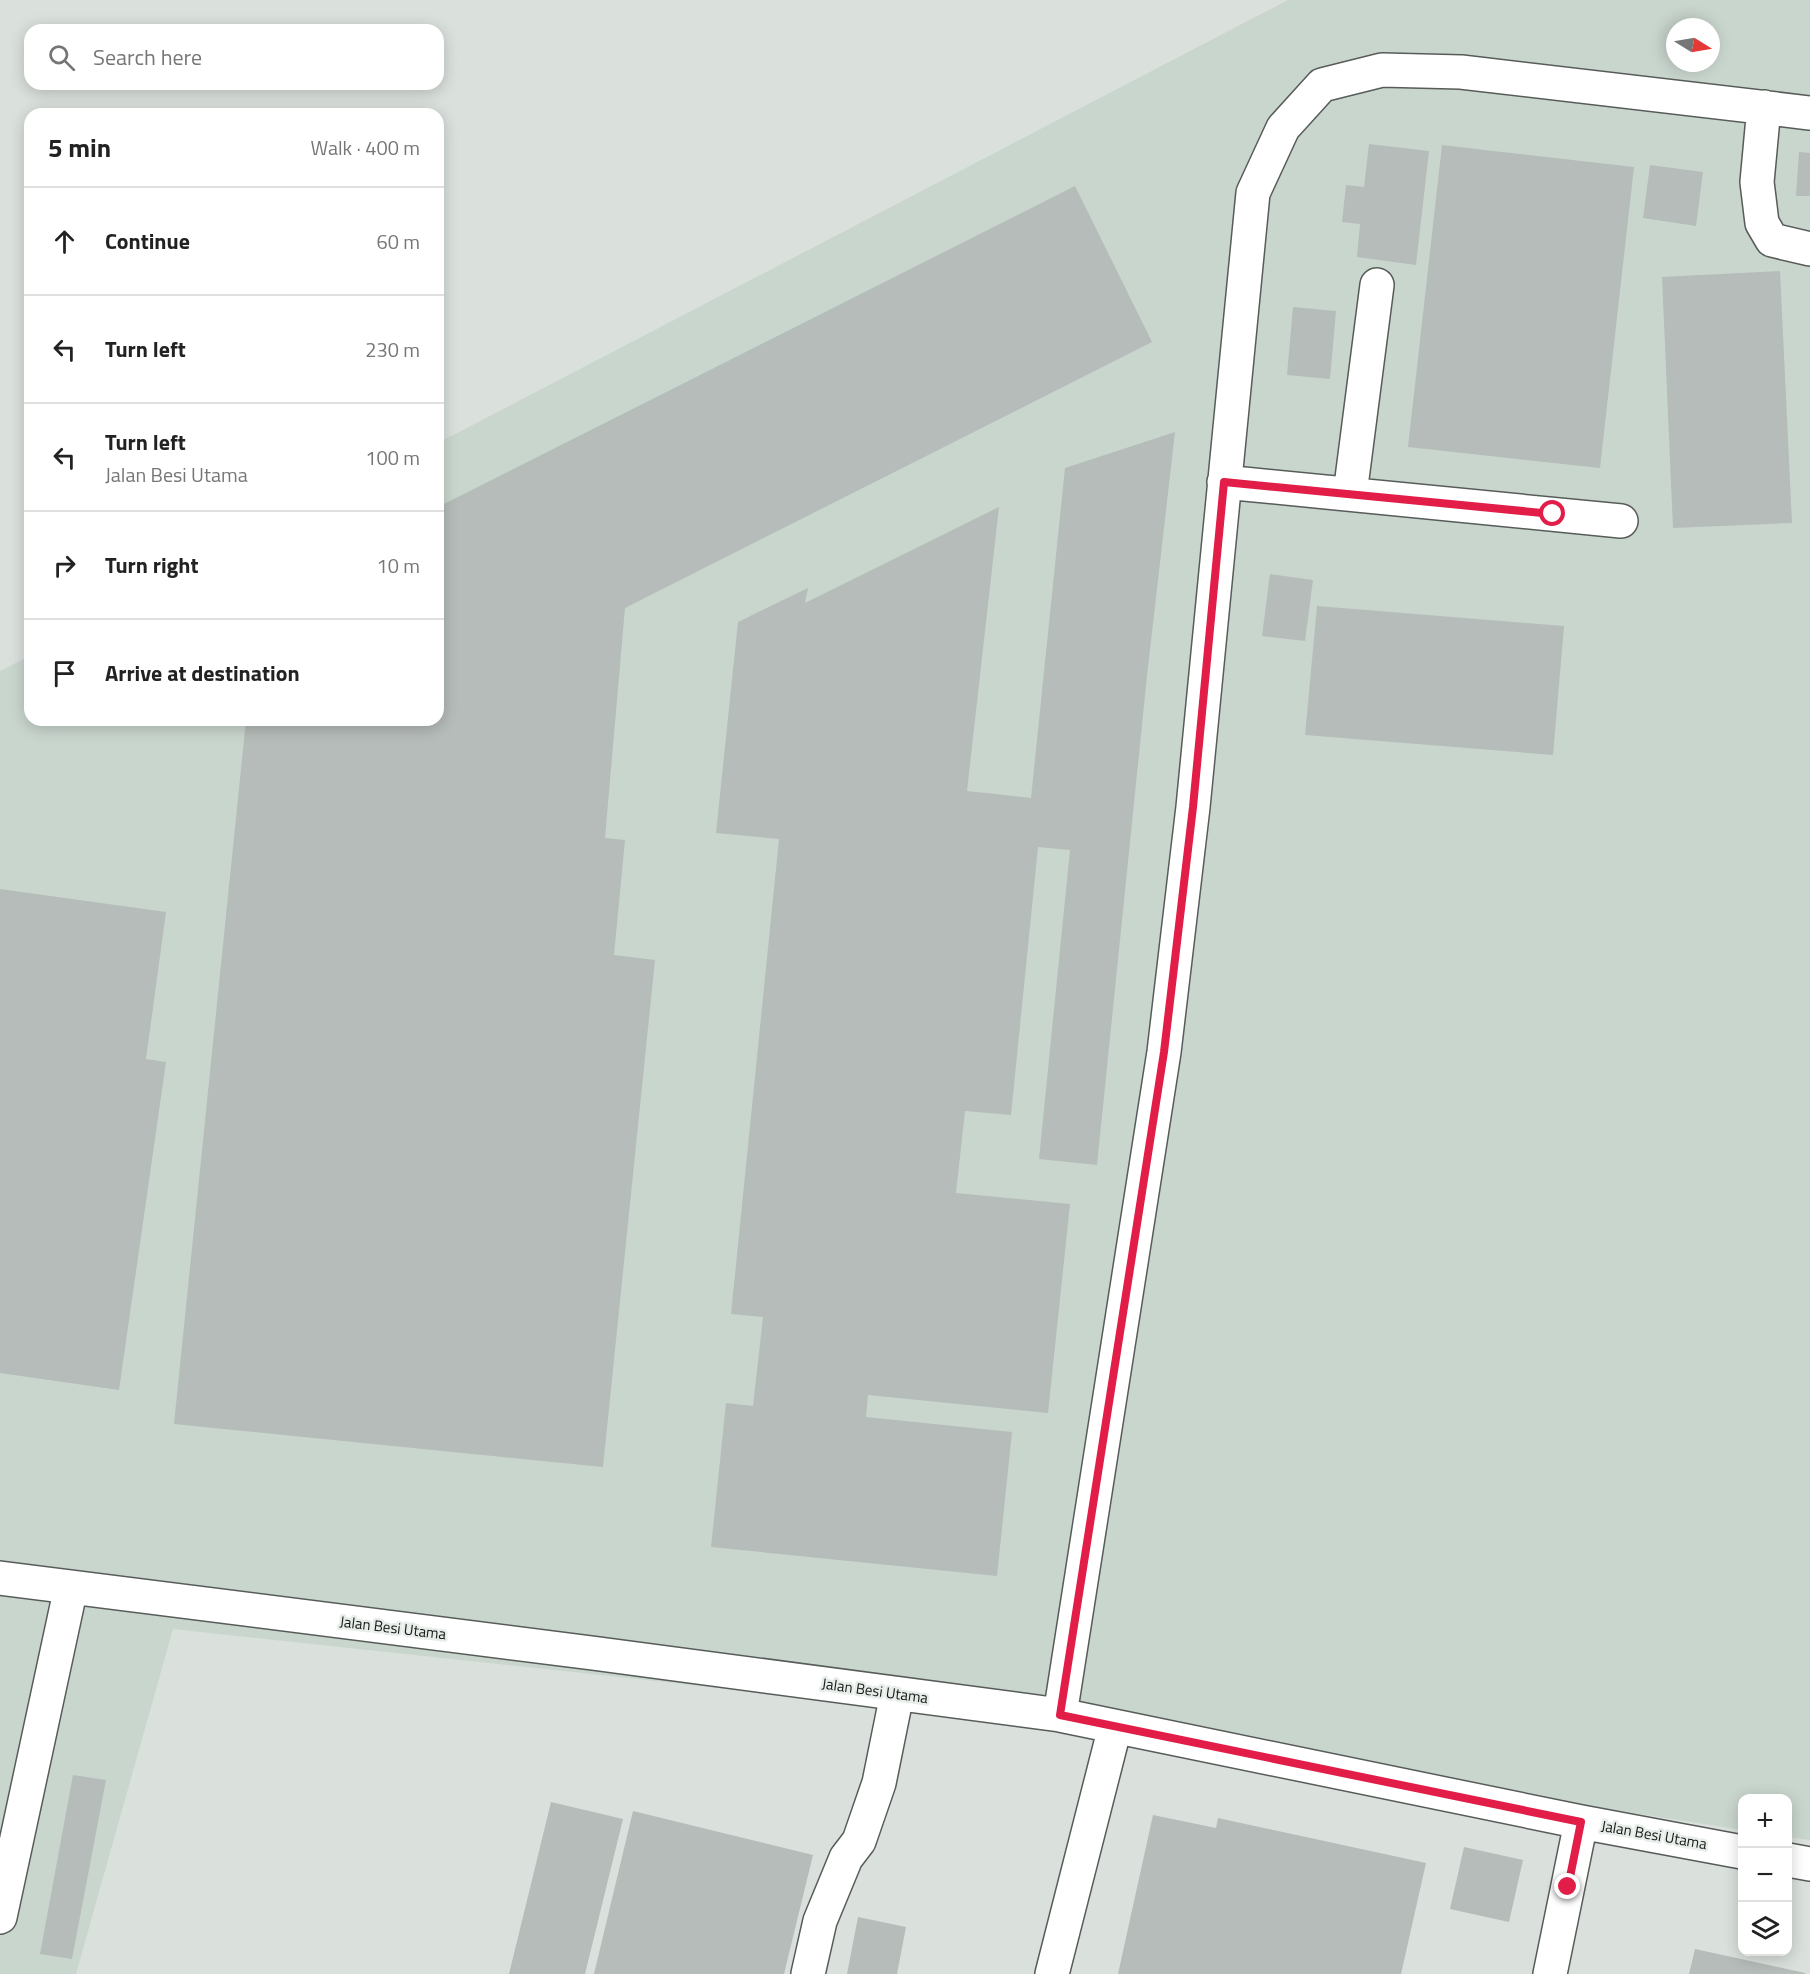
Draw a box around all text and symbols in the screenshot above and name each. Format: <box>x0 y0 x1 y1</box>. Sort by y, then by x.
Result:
north arrow <box>1666 18 1720 72</box>
search box <box>24 24 444 90</box>
text: Search here <box>93 40 202 74</box>
icon: search <box>45 41 78 74</box>
text: 5 min <box>48 128 111 167</box>
text: Walk · 400 m <box>311 132 420 163</box>
text: Continue <box>105 224 190 258</box>
icon: ahead <box>48 225 81 258</box>
text: 60 m <box>376 226 420 257</box>
text: Turn left <box>105 332 186 366</box>
icon: left <box>48 333 81 366</box>
text: 230 m <box>365 334 420 365</box>
text: Turn left <box>105 425 186 459</box>
icon: left <box>48 441 81 474</box>
text: 100 m <box>365 442 420 473</box>
text: Jalan Besi Utama <box>105 459 248 490</box>
route start <box>1539 500 1565 526</box>
text: Turn right <box>105 548 199 582</box>
icon: right <box>48 549 81 582</box>
text: 10 m <box>376 550 420 581</box>
text: Arrive at destination <box>105 656 300 690</box>
icon: arrive <box>48 657 81 690</box>
street label: Jalan Besi Utama <box>339 1610 448 1646</box>
street label: Jalan Besi Utama <box>820 1672 930 1709</box>
map controls <box>1738 1794 1792 1956</box>
button: + <box>1738 1794 1792 1848</box>
street label: Jalan Besi Utama <box>1599 1814 1709 1855</box>
button: − <box>1738 1848 1792 1902</box>
route end <box>1554 1873 1580 1899</box>
button: layers <box>1738 1902 1792 1956</box>

